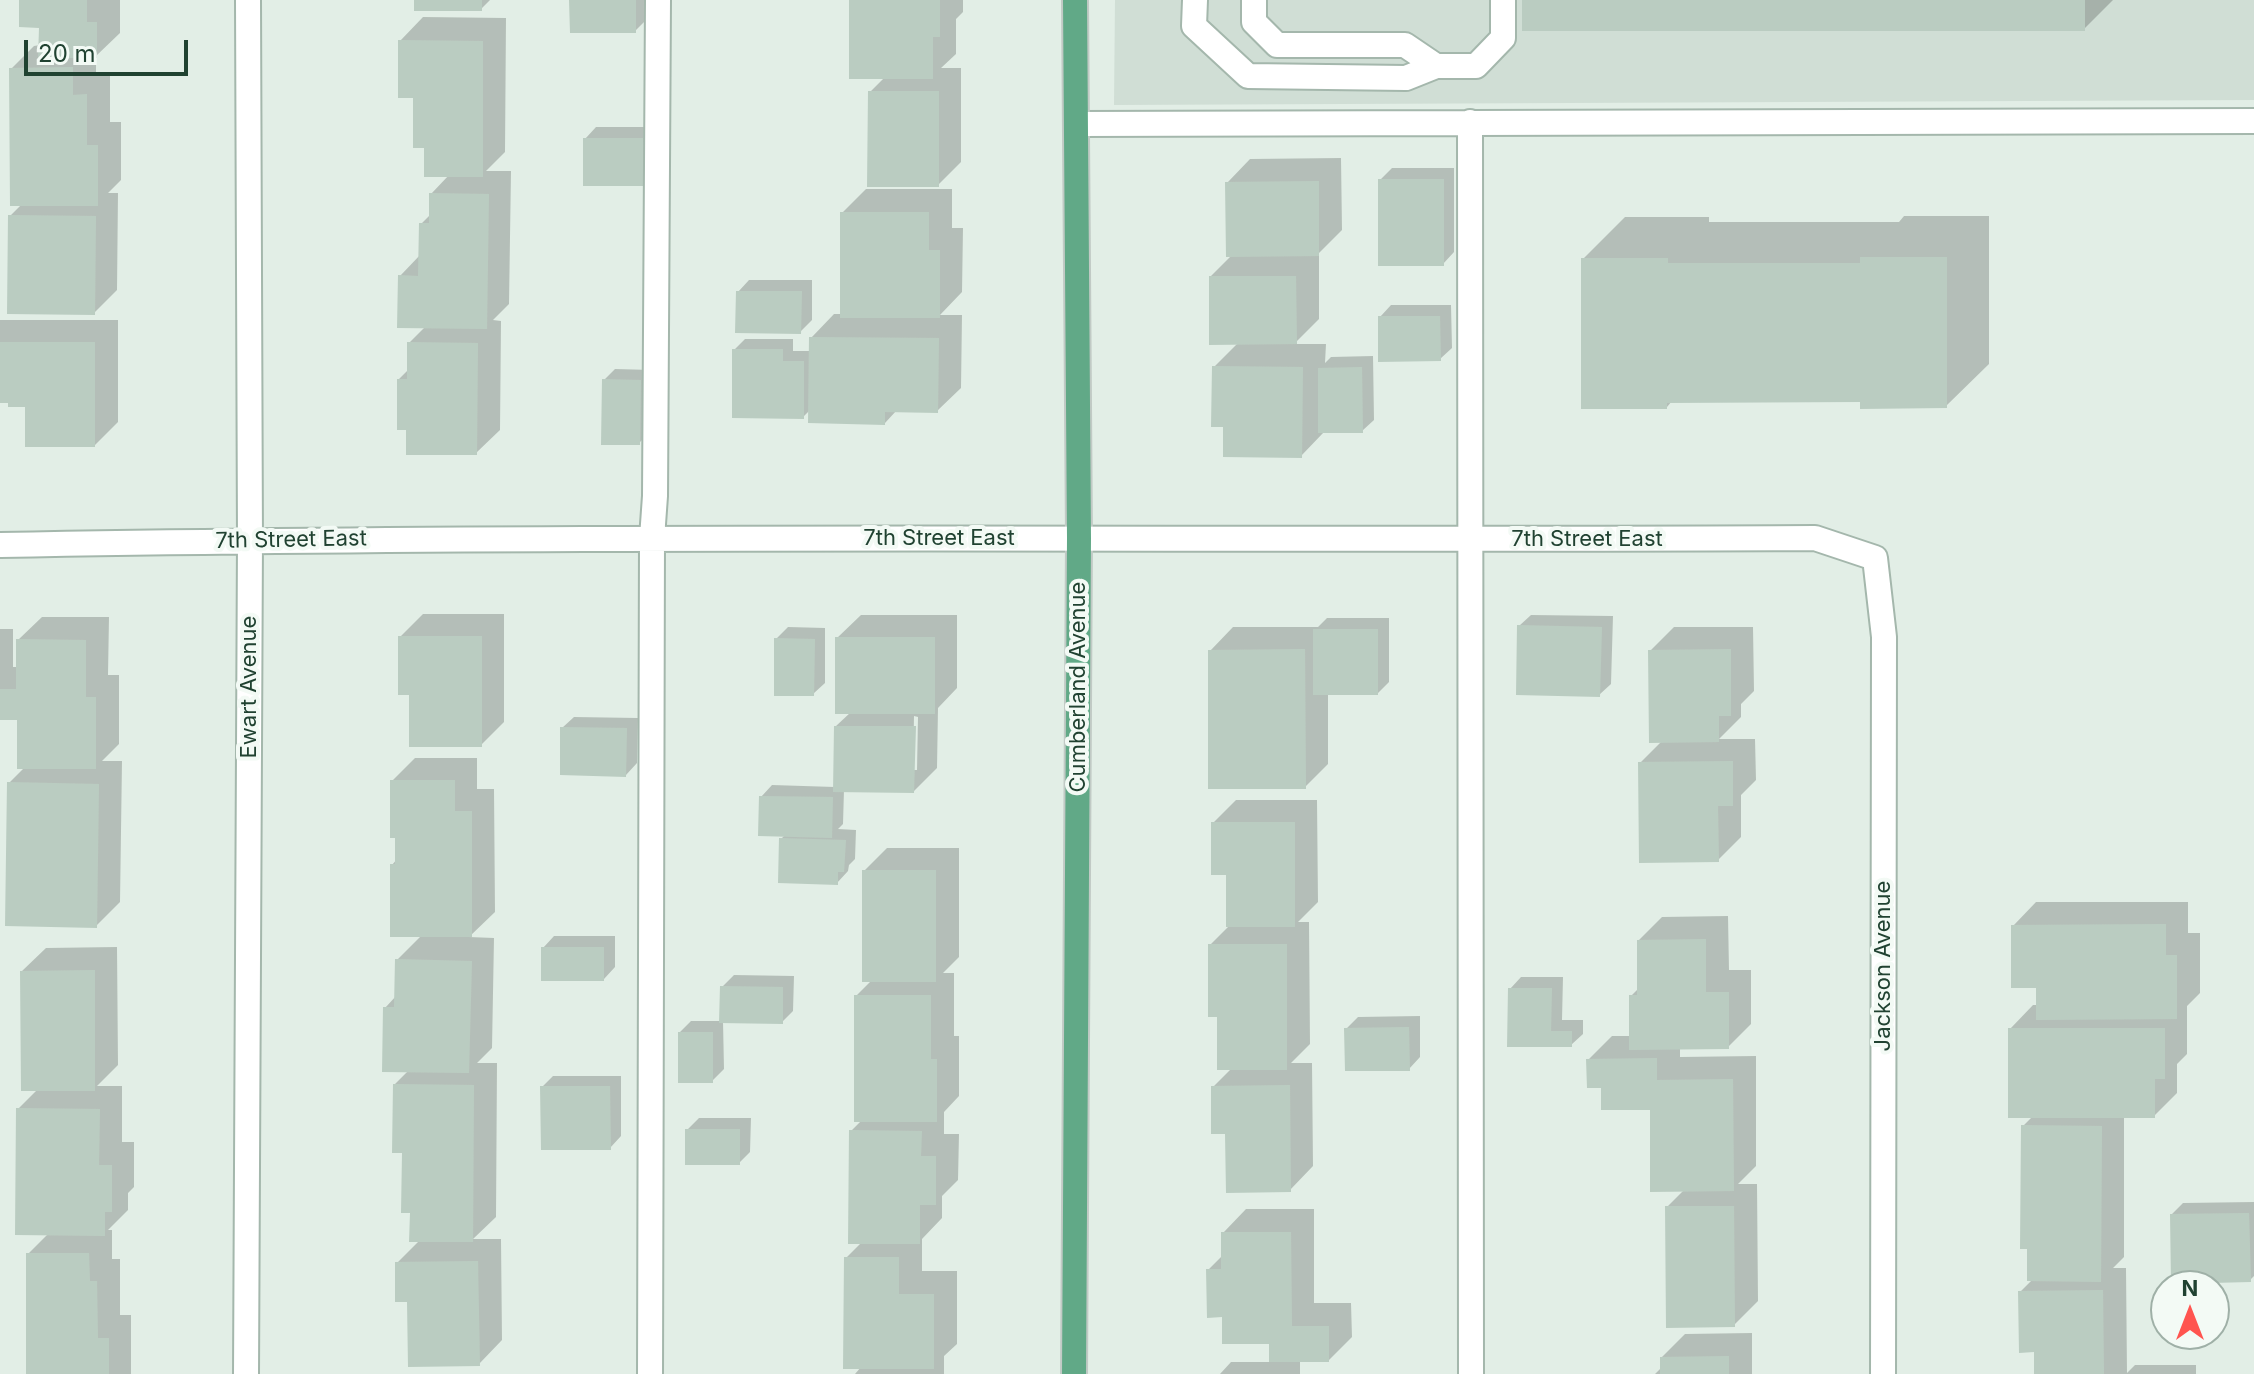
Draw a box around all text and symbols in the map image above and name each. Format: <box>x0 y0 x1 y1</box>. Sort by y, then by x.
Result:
scale bar <box>28 24 192 74</box>
text: 20 m <box>38 39 96 68</box>
street label: 7th Street East <box>215 525 367 555</box>
street label: 7th Street East <box>863 525 1015 551</box>
street label: 7th Street East <box>1511 526 1663 552</box>
street label: Cumberland Avenue <box>1065 582 1091 792</box>
street label: Ewart Avenue <box>236 616 262 758</box>
street label: Jackson Avenue <box>1870 881 1896 1051</box>
north arrow <box>2150 1270 2230 1350</box>
text: N <box>2182 1275 2198 1301</box>

